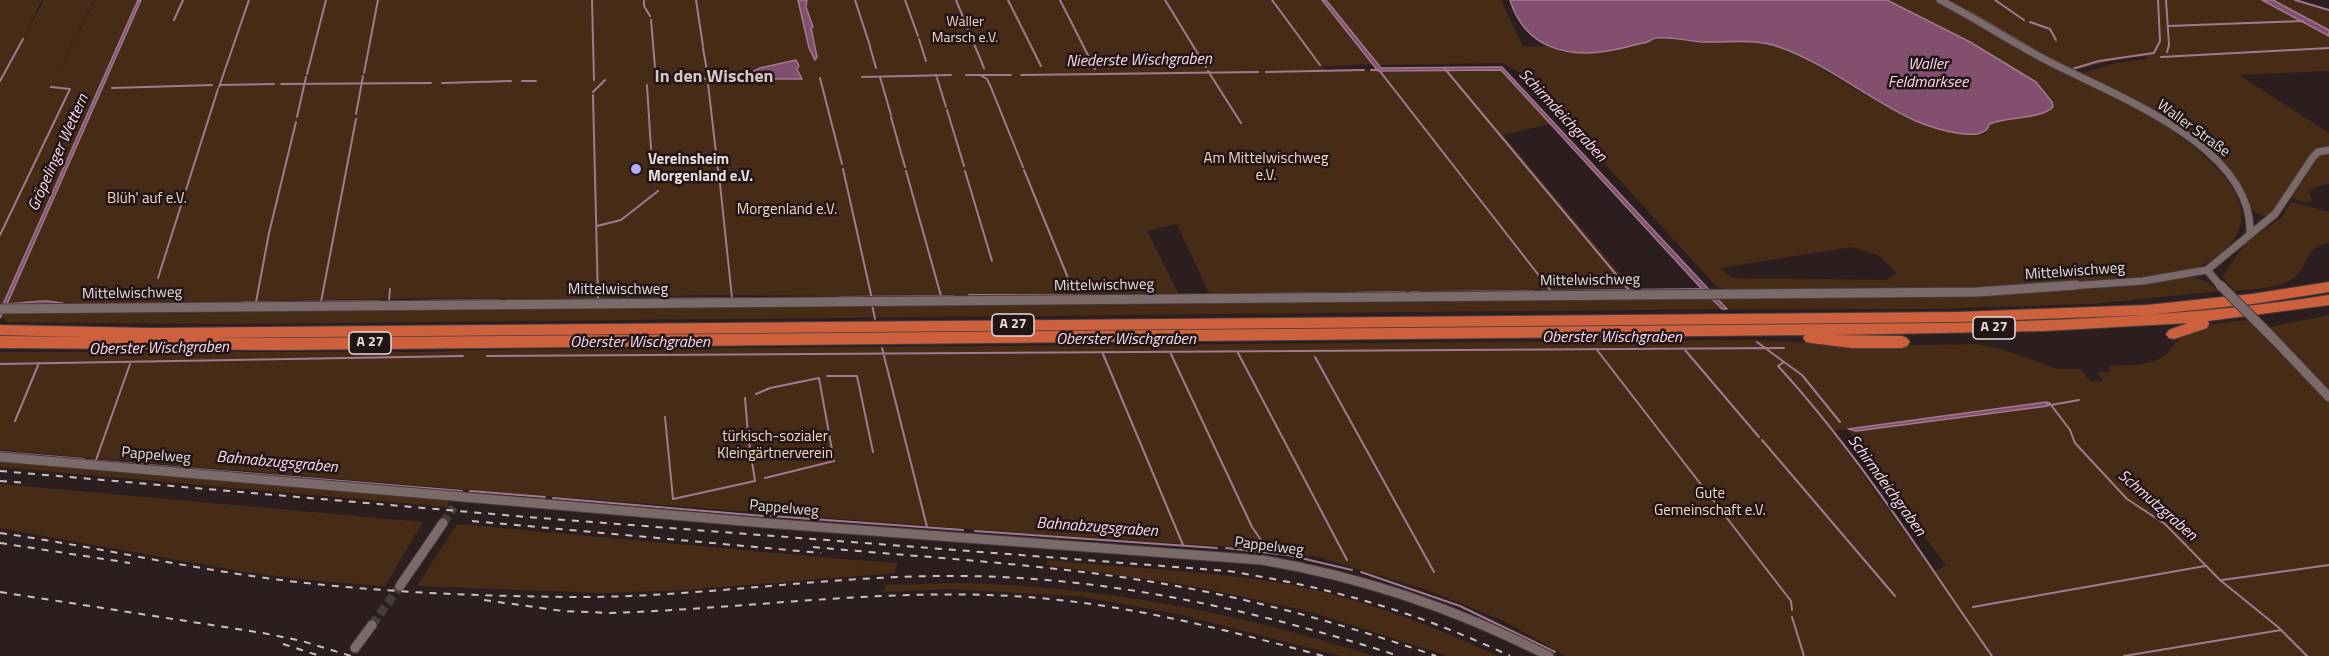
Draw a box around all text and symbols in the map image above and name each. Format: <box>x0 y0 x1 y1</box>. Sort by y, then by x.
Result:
park label: Waller Marsch e.V. <box>932 15 998 48</box>
water label: Niederste Wischgraben <box>1066 50 1212 72</box>
water label: Waller Feldmarksee <box>1888 55 1968 93</box>
water label: Schirmdeichgraben <box>1514 66 1610 166</box>
district label: In den Wischen <box>654 67 774 89</box>
water label: Gröpelinger Wettern <box>25 91 93 215</box>
street label: Waller Straße <box>2153 97 2233 161</box>
park label: Am Mittelwischweg e.V. <box>1203 150 1329 185</box>
place label: Vereinsheim Morgenland e.V. <box>648 151 753 186</box>
marker: Vereinsheim Morgenland e.V. <box>629 162 643 176</box>
park label: Blüh' auf e.V. <box>107 190 187 208</box>
park label: Morgenland e.V. <box>737 201 837 219</box>
street label: Mittelwischweg <box>2024 260 2126 284</box>
street label: Mittelwischweg <box>1540 271 1640 291</box>
street label: Mittelwischweg <box>1054 276 1154 296</box>
street label: Mittelwischweg <box>568 281 668 299</box>
street label: Mittelwischweg <box>82 284 182 304</box>
road number: A 27 <box>992 314 1034 336</box>
road number: A 27 <box>1973 317 2015 339</box>
water label: Oberster Wischgraben <box>1542 328 1682 348</box>
water label: Oberster Wischgraben <box>1056 330 1196 350</box>
road number: A 27 <box>349 332 391 354</box>
water label: Oberster Wischgraben <box>570 333 710 353</box>
water label: Oberster Wischgraben <box>89 338 229 360</box>
park label: türkisch-sozialer Kleingärtnerverein <box>717 428 833 463</box>
water label: Schirmdeichgraben <box>1843 432 1929 540</box>
street label: Pappelweg <box>120 444 192 468</box>
water label: Bahnabzugsgraben <box>216 448 338 478</box>
water label: Schmutzgraben <box>2114 467 2200 545</box>
park label: Gute Gemeinschaft e.V. <box>1654 485 1766 520</box>
street label: Pappelweg <box>748 497 820 521</box>
water label: Bahnabzugsgraben <box>1036 514 1158 542</box>
street label: Pappelweg <box>1233 534 1305 560</box>

